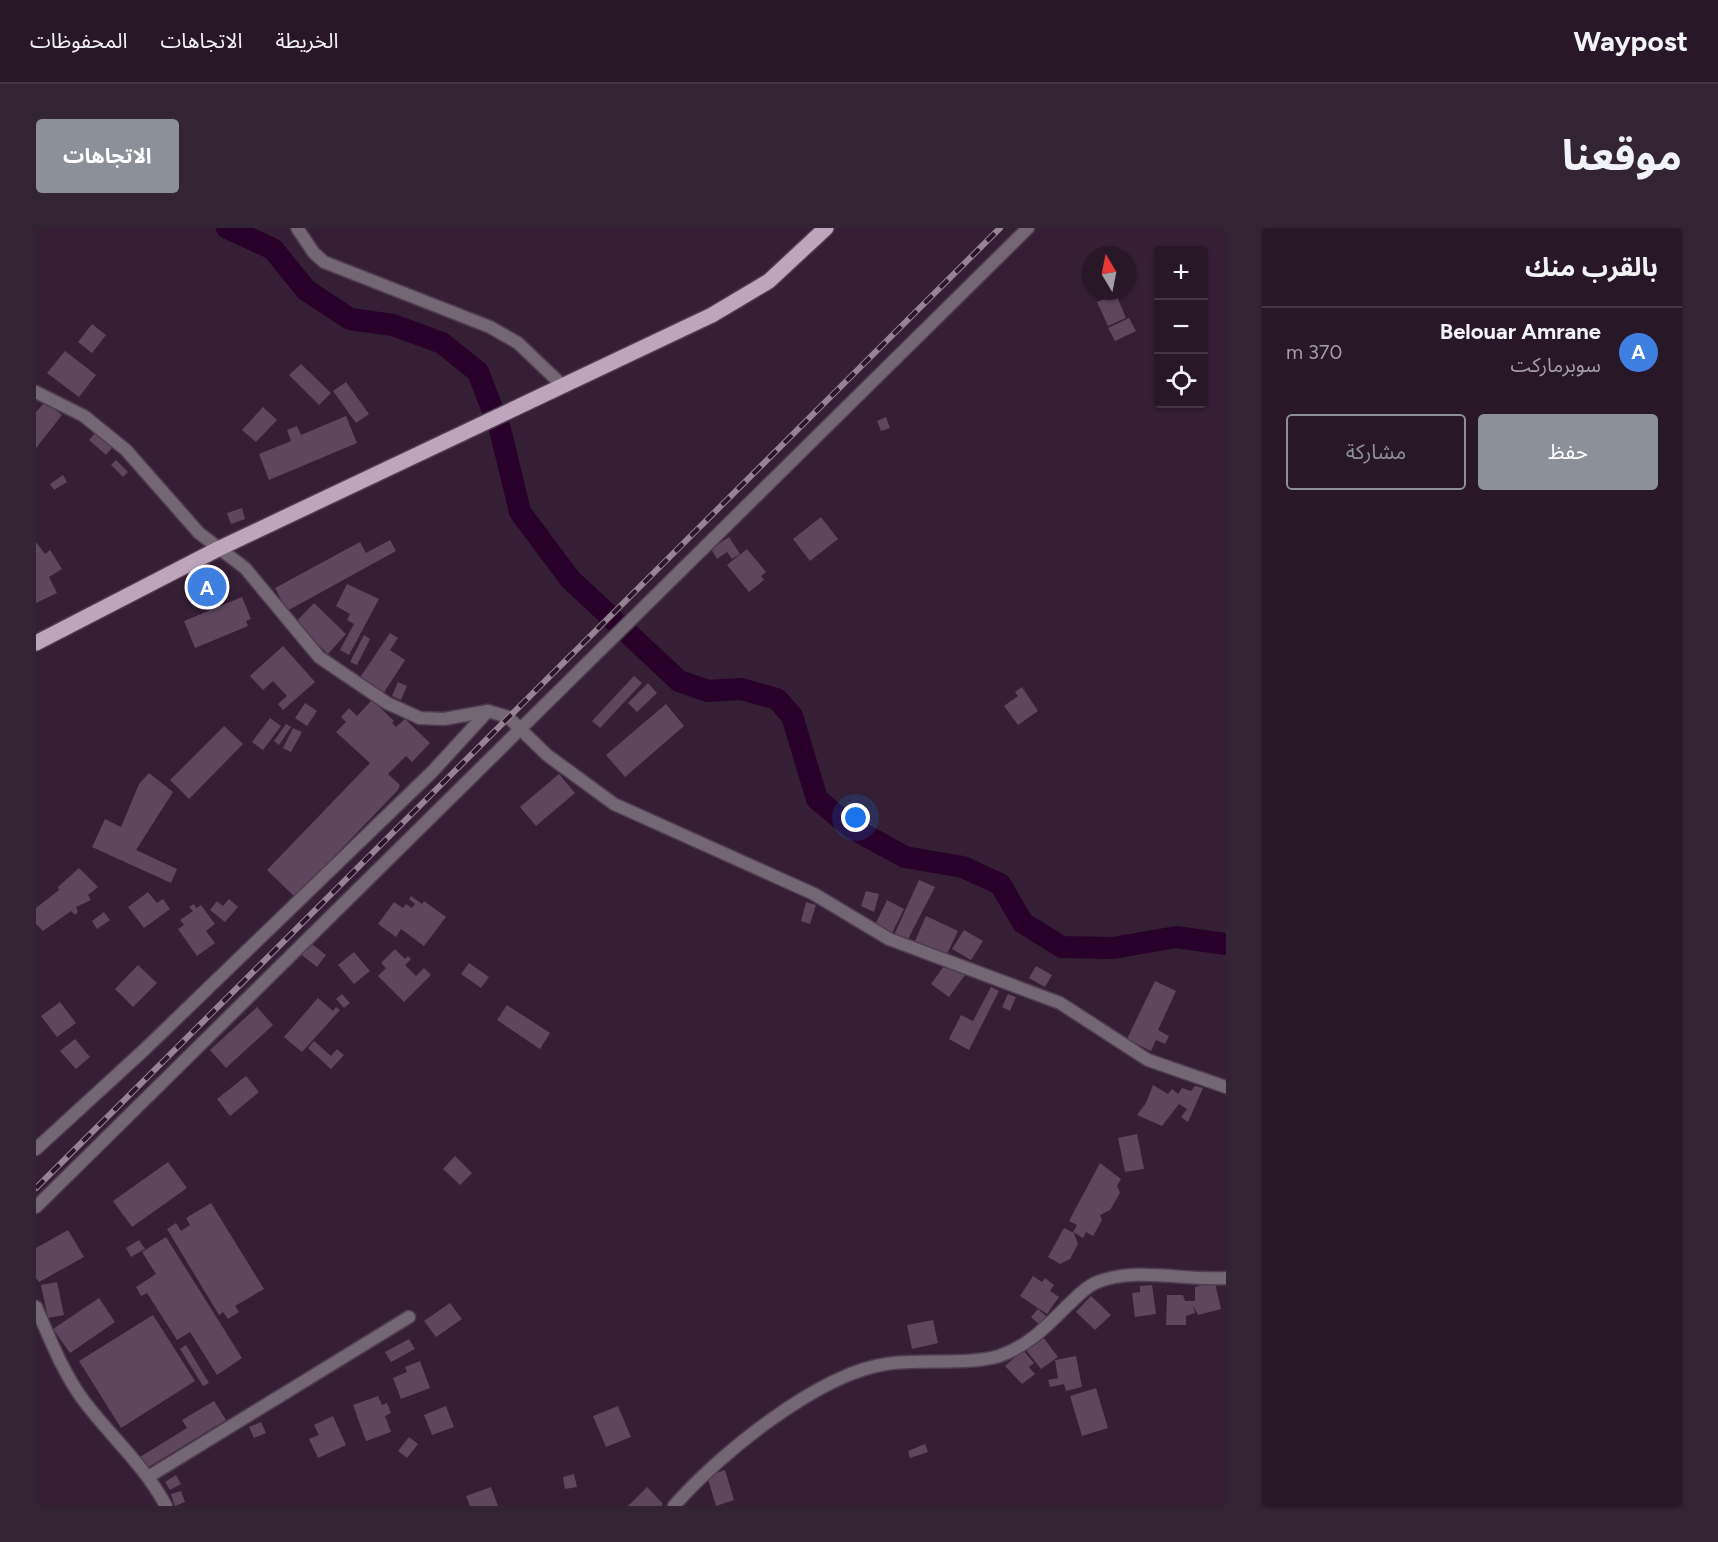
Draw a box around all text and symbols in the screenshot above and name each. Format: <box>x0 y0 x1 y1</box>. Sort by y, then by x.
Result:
text: Waypost <box>1574 24 1688 58</box>
text: المحفوظات <box>30 28 127 53</box>
text: الاتجاهات <box>160 28 242 53</box>
text: الخريطة <box>275 28 338 53</box>
button: الاتجاهات <box>36 119 179 193</box>
text: موقعنا <box>1562 130 1682 181</box>
north arrow <box>1082 246 1136 300</box>
map controls <box>1154 246 1208 408</box>
button: + <box>1154 246 1208 300</box>
text: بالقرب منك <box>1525 251 1658 283</box>
button: − <box>1154 300 1208 354</box>
text: Belouar Amrane <box>1440 318 1601 345</box>
text: 370 m <box>1286 340 1342 364</box>
text: A <box>1631 340 1646 364</box>
text: سوبرماركت <box>1510 353 1601 377</box>
button: locate <box>1154 354 1208 408</box>
button: مشاركة <box>1286 414 1466 490</box>
button: حفظ <box>1478 414 1658 490</box>
pin: A <box>188 564 226 610</box>
your location <box>841 803 870 832</box>

